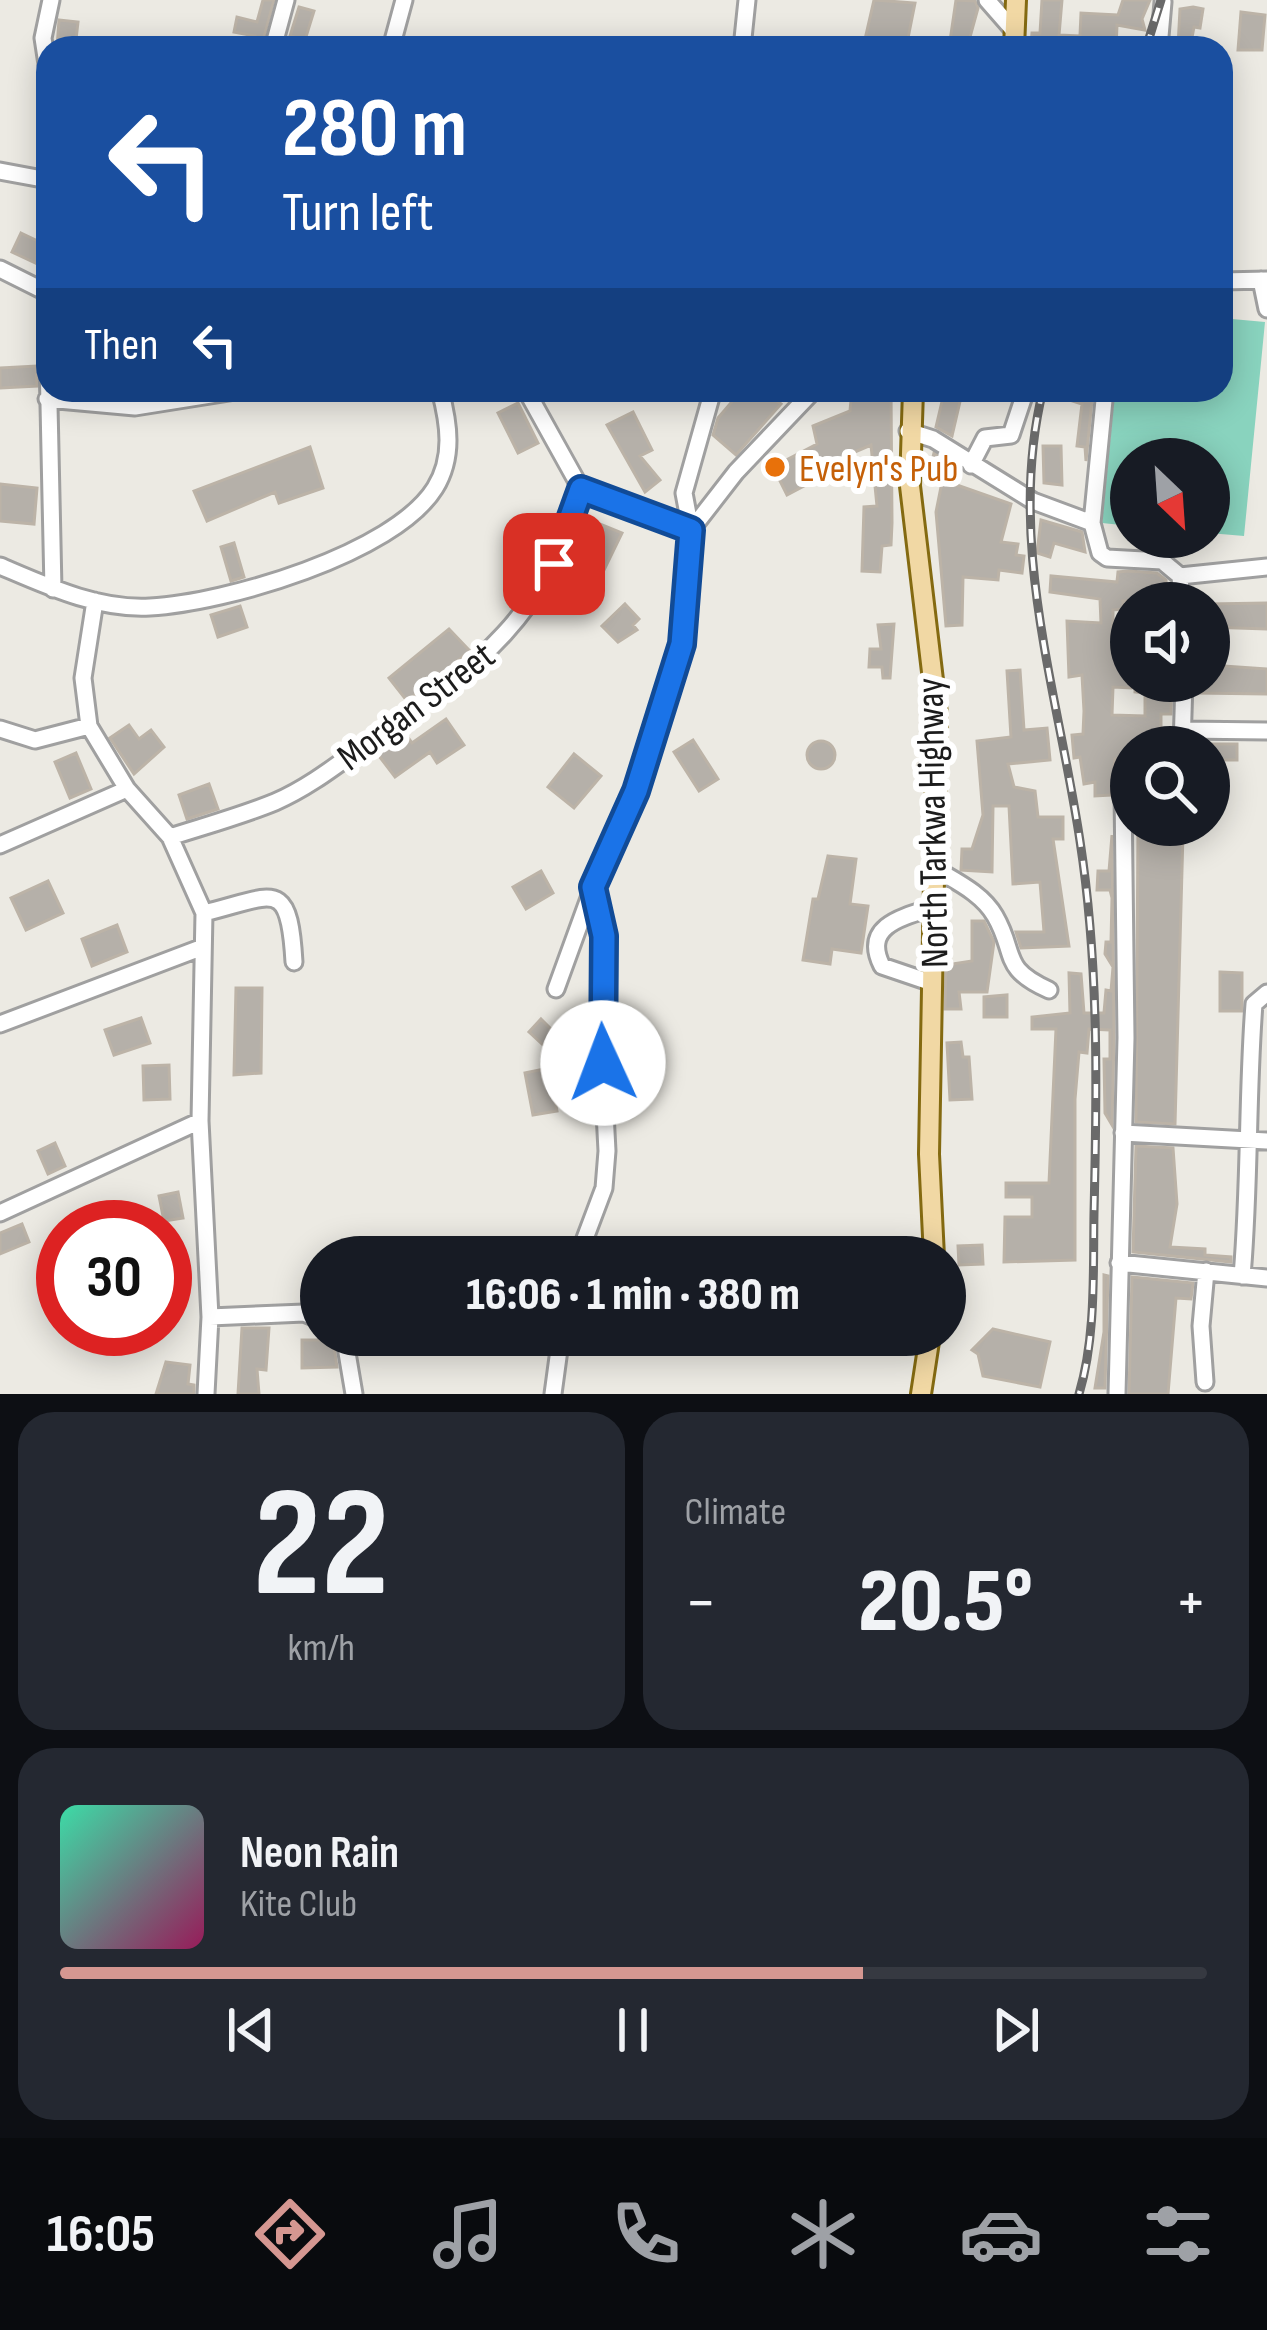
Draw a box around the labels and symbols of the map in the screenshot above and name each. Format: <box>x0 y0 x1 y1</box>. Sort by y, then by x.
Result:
north arrow <box>1110 438 1230 558</box>
place label: Evelyn's Pub <box>799 446 958 493</box>
marker: Evelyn's Pub <box>762 454 788 480</box>
pin <box>503 513 605 615</box>
street label: Morgan Street <box>329 633 504 781</box>
street label: North Tarkwa Highway <box>907 678 960 968</box>
position arrow <box>540 1000 666 1126</box>
speed limit sign: 30 <box>36 1200 192 1356</box>

